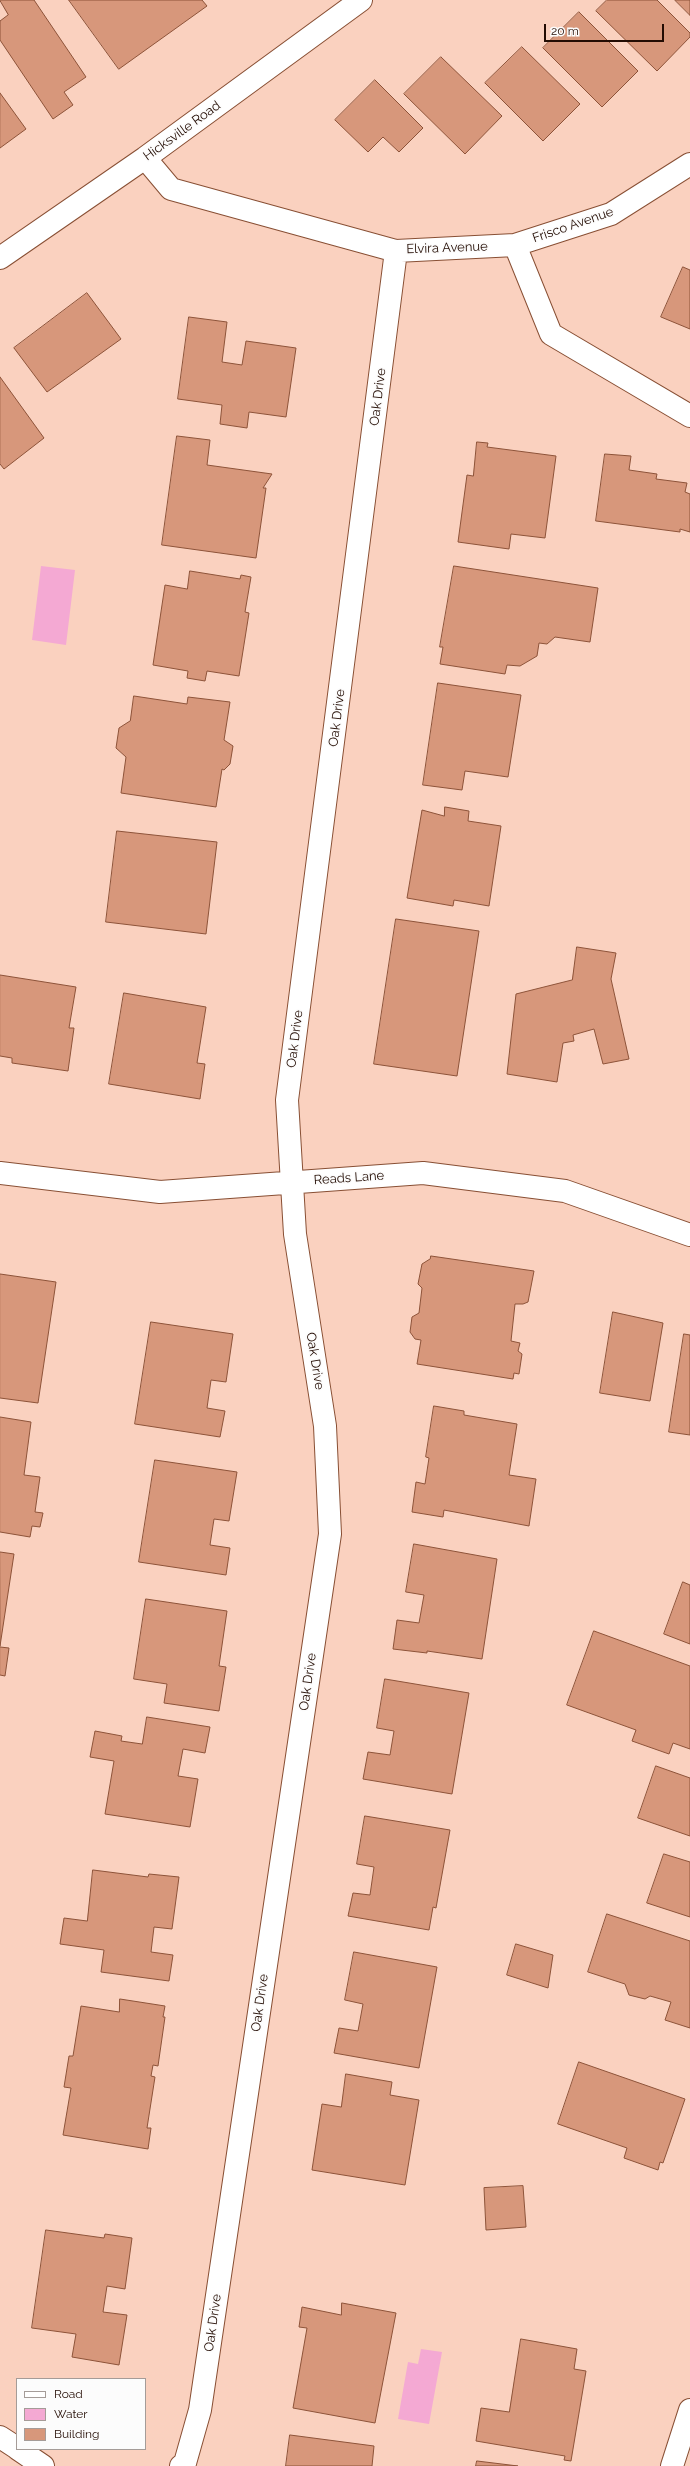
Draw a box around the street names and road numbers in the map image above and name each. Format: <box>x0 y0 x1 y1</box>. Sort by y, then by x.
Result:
street label: Hicksville Road <box>140 98 224 164</box>
street label: Frisco Avenue <box>530 204 616 246</box>
street label: Elvira Avenue <box>406 239 488 257</box>
street label: Oak Drive <box>367 367 389 427</box>
street label: Oak Drive <box>326 688 348 748</box>
street label: Oak Drive <box>284 1009 306 1069</box>
street label: Reads Lane <box>313 1168 385 1188</box>
street label: Oak Drive <box>303 1331 327 1391</box>
street label: Oak Drive <box>296 1652 320 1712</box>
street label: Oak Drive <box>248 1973 272 2033</box>
street label: Oak Drive <box>201 2293 225 2353</box>

